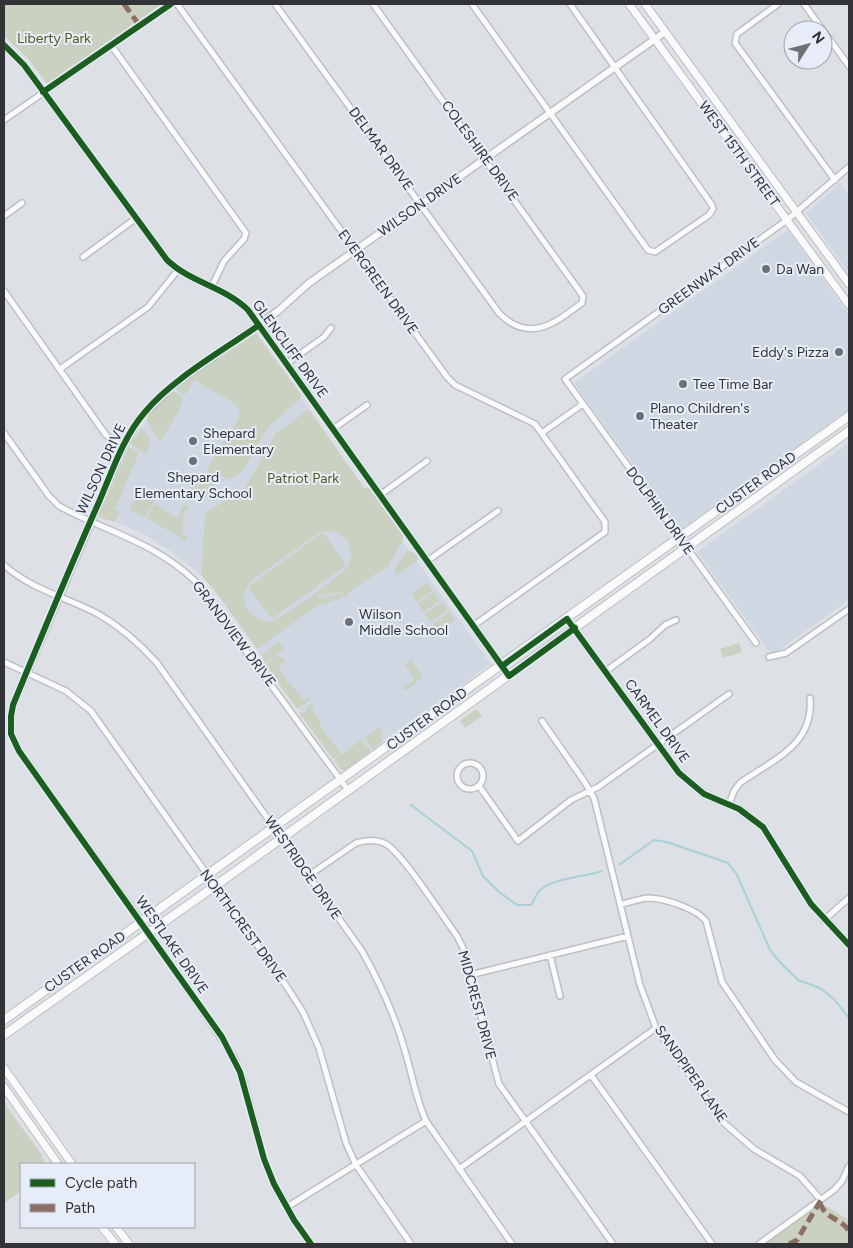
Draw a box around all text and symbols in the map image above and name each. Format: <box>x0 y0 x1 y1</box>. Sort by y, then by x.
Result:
north arrow <box>783 20 833 70</box>
text: N <box>808 28 828 47</box>
park label: Liberty Park <box>17 30 91 47</box>
street label: COLESHIRE DRIVE <box>438 97 522 205</box>
street label: WEST 15TH STREET <box>695 98 783 210</box>
street label: DELMAR DRIVE <box>345 104 417 194</box>
street label: WILSON DRIVE <box>375 170 465 240</box>
street label: EVERGREEN DRIVE <box>334 226 422 338</box>
street label: GREENWAY DRIVE <box>655 233 763 319</box>
place label: Da Wan <box>776 261 824 278</box>
marker: Da Wan <box>760 263 772 275</box>
street label: GLENCLIFF DRIVE <box>249 297 331 401</box>
place label: Eddy's Pizza <box>752 344 829 361</box>
marker: Eddy's Pizza <box>833 346 845 358</box>
place label: Tee Time Bar <box>693 376 773 393</box>
marker: Tee Time Bar <box>677 378 689 390</box>
place label: Plano Children's Theater <box>650 400 750 433</box>
marker: Plano Children's Theater <box>634 410 646 422</box>
street label: WILSON DRIVE <box>72 421 130 517</box>
place label: Shepard Elementary <box>203 425 275 458</box>
marker: Shepard Elementary <box>187 435 199 447</box>
street label: CUSTER ROAD <box>712 448 800 518</box>
marker: Shepard Elementary School <box>187 455 199 467</box>
street label: DOLPHIN DRIVE <box>622 464 698 558</box>
place label: Shepard Elementary School <box>134 469 252 502</box>
park label: Patriot Park <box>267 470 339 487</box>
street label: GRANDVIEW DRIVE <box>189 578 279 690</box>
place label: Wilson Middle School <box>359 606 448 639</box>
marker: Wilson Middle School <box>343 616 355 628</box>
street label: CARMEL DRIVE <box>621 676 693 766</box>
street label: CUSTER ROAD <box>383 684 471 754</box>
street label: WESTRIDGE DRIVE <box>261 813 345 923</box>
street label: NORTHCREST DRIVE <box>196 866 290 986</box>
street label: WESTLAKE DRIVE <box>132 893 212 997</box>
street label: CUSTER ROAD <box>41 928 129 996</box>
street label: MIDCREST DRIVE <box>454 949 500 1061</box>
street label: SANDPIPER LANE <box>651 1022 731 1126</box>
legend <box>20 1163 195 1228</box>
text: Cycle path <box>65 1174 137 1192</box>
text: Path <box>65 1199 95 1217</box>

